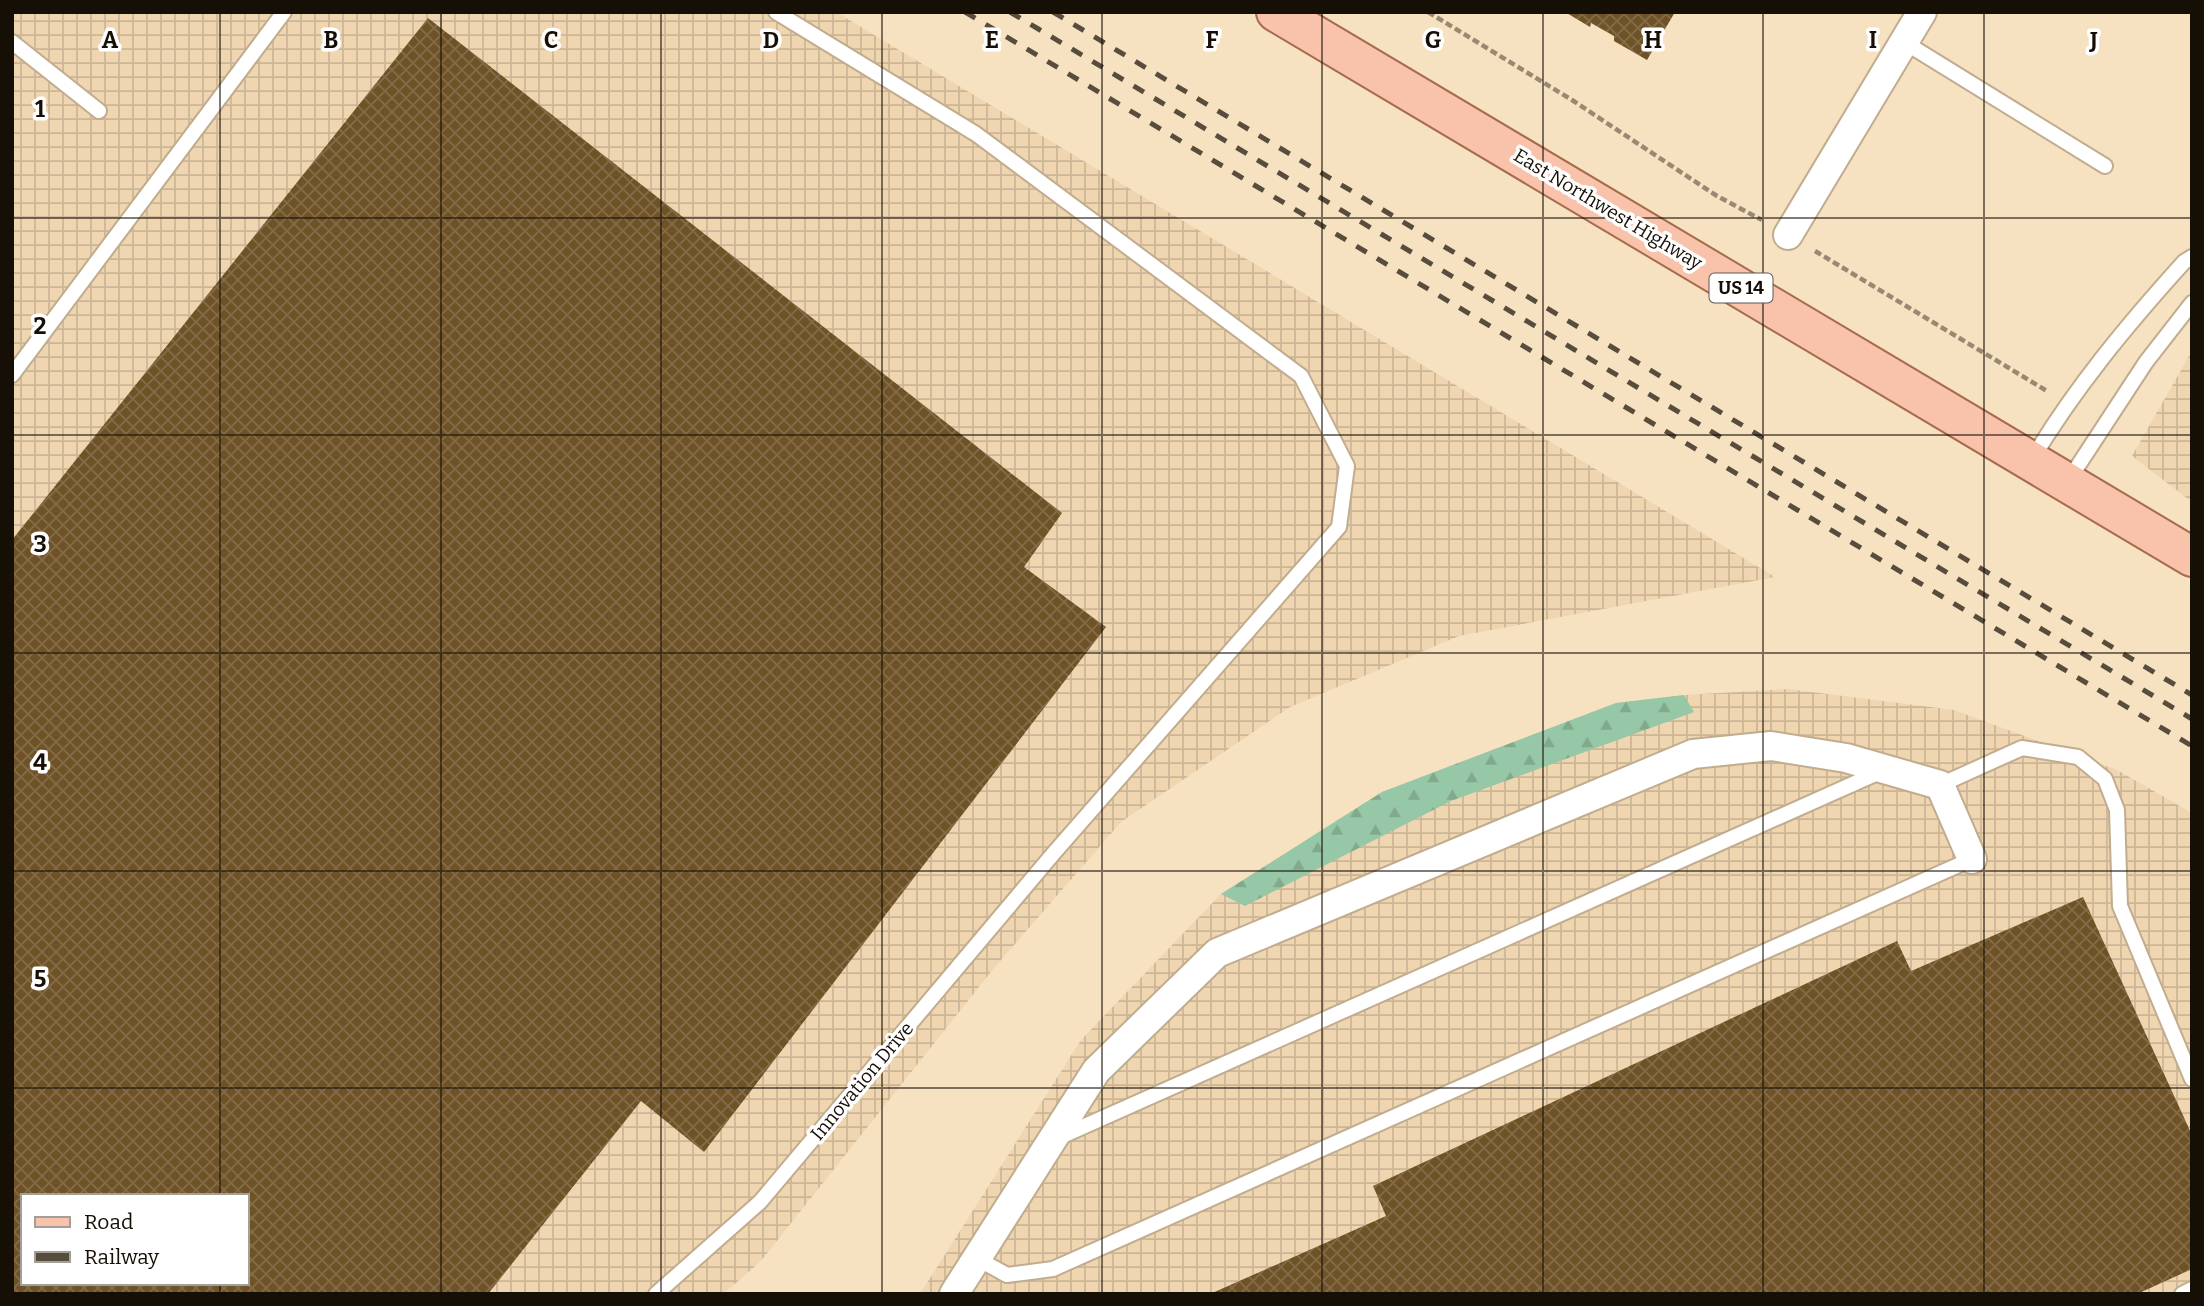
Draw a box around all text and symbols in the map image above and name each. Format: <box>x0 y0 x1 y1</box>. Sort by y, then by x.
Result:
text: A <box>102 26 119 54</box>
text: B <box>324 26 338 54</box>
text: C <box>544 26 558 54</box>
text: D <box>763 26 779 54</box>
text: E <box>985 26 999 54</box>
text: F <box>1206 26 1219 54</box>
text: G <box>1425 26 1442 54</box>
text: H <box>1644 26 1662 54</box>
text: I <box>1869 26 1877 54</box>
text: J <box>2088 26 2098 54</box>
text: 1 <box>35 95 45 123</box>
street label: East Northwest Highway <box>1510 144 1707 275</box>
road number: US 14 <box>1710 274 1772 302</box>
text: 2 <box>34 312 47 340</box>
text: 3 <box>33 530 47 558</box>
text: 4 <box>33 748 47 776</box>
text: 5 <box>34 965 46 993</box>
street label: Innovation Drive <box>806 1017 918 1145</box>
legend <box>21 1194 248 1285</box>
text: Road <box>84 1209 133 1235</box>
text: Railway <box>84 1244 160 1270</box>

